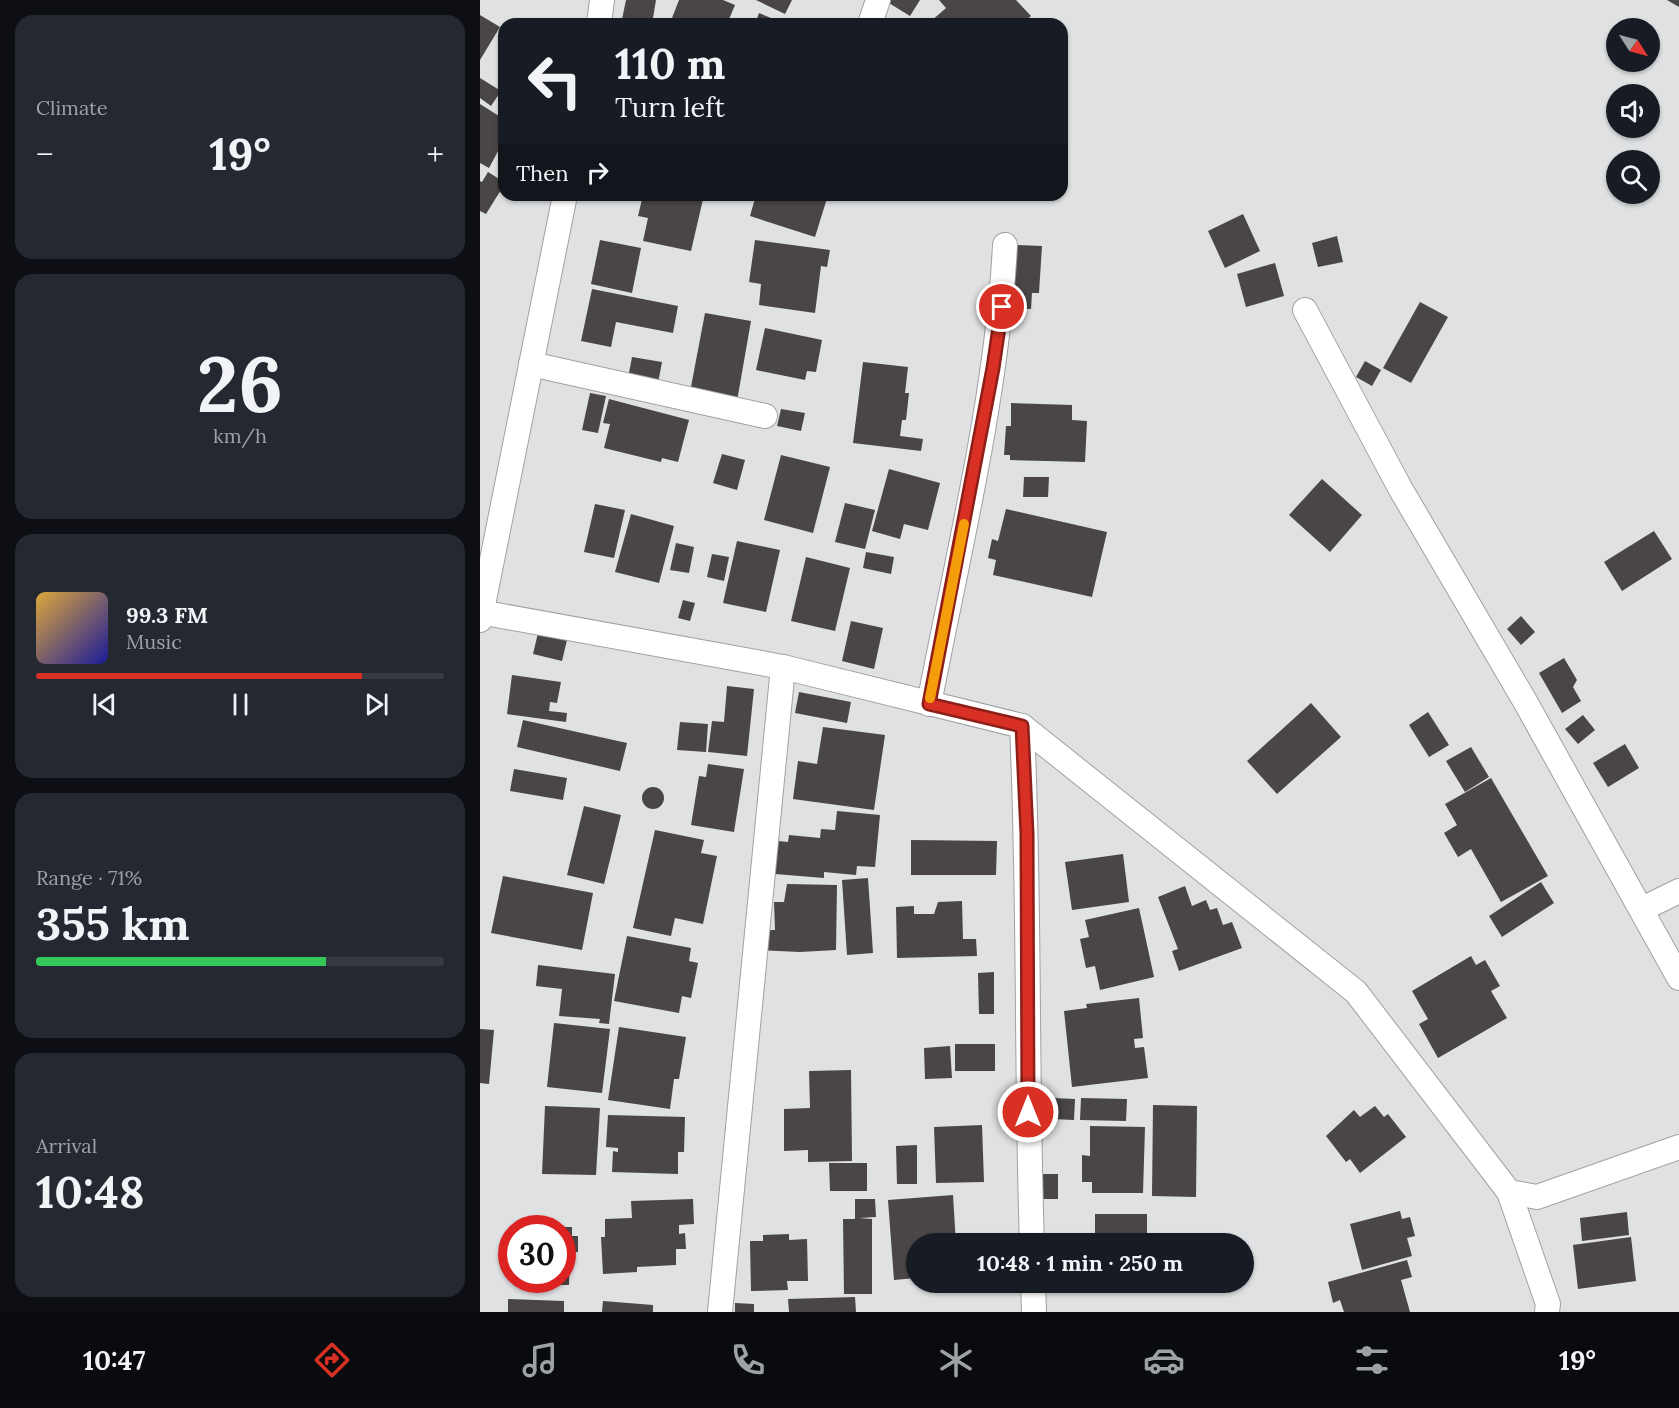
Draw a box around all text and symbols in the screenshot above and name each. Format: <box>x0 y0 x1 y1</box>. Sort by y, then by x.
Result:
north arrow <box>1606 18 1660 72</box>
map controls <box>1606 18 1660 204</box>
text: 110 m <box>615 37 726 91</box>
icon: left <box>516 42 594 120</box>
button: sound <box>1606 84 1660 138</box>
text: Turn left <box>615 90 725 124</box>
text: Climate <box>36 95 108 120</box>
text: 19° <box>209 125 271 182</box>
text: − <box>36 133 54 175</box>
text: + <box>426 133 444 175</box>
button: search <box>1606 150 1660 204</box>
icon: right <box>581 156 614 189</box>
text: Then <box>516 159 569 187</box>
pin <box>976 281 1027 332</box>
icon: arrive <box>985 290 1018 323</box>
text: 26 <box>197 334 283 433</box>
text: km/h <box>213 423 267 448</box>
text: 99.3 FM <box>126 601 208 629</box>
text: Music <box>126 629 182 654</box>
icon: previous <box>88 688 121 721</box>
icon: pause <box>224 688 257 721</box>
icon: next <box>360 688 393 721</box>
text: Range · 71% <box>36 865 142 890</box>
text: 355 km <box>36 895 190 952</box>
position arrow <box>996 1080 1060 1144</box>
text: Arrival <box>36 1133 97 1158</box>
text: 10:48 <box>36 1163 145 1220</box>
speed limit sign: 30 <box>498 1215 576 1293</box>
text: 10:48 · 1 min · 250 m <box>977 1249 1183 1277</box>
icon: directions <box>311 1339 353 1381</box>
icon: music <box>519 1339 561 1381</box>
icon: phone <box>727 1339 769 1381</box>
icon: climate <box>935 1339 977 1381</box>
icon: car <box>1143 1339 1185 1381</box>
icon: filters <box>1351 1339 1393 1381</box>
text: 10:47 <box>83 1343 145 1377</box>
text: 19° <box>1559 1343 1596 1377</box>

